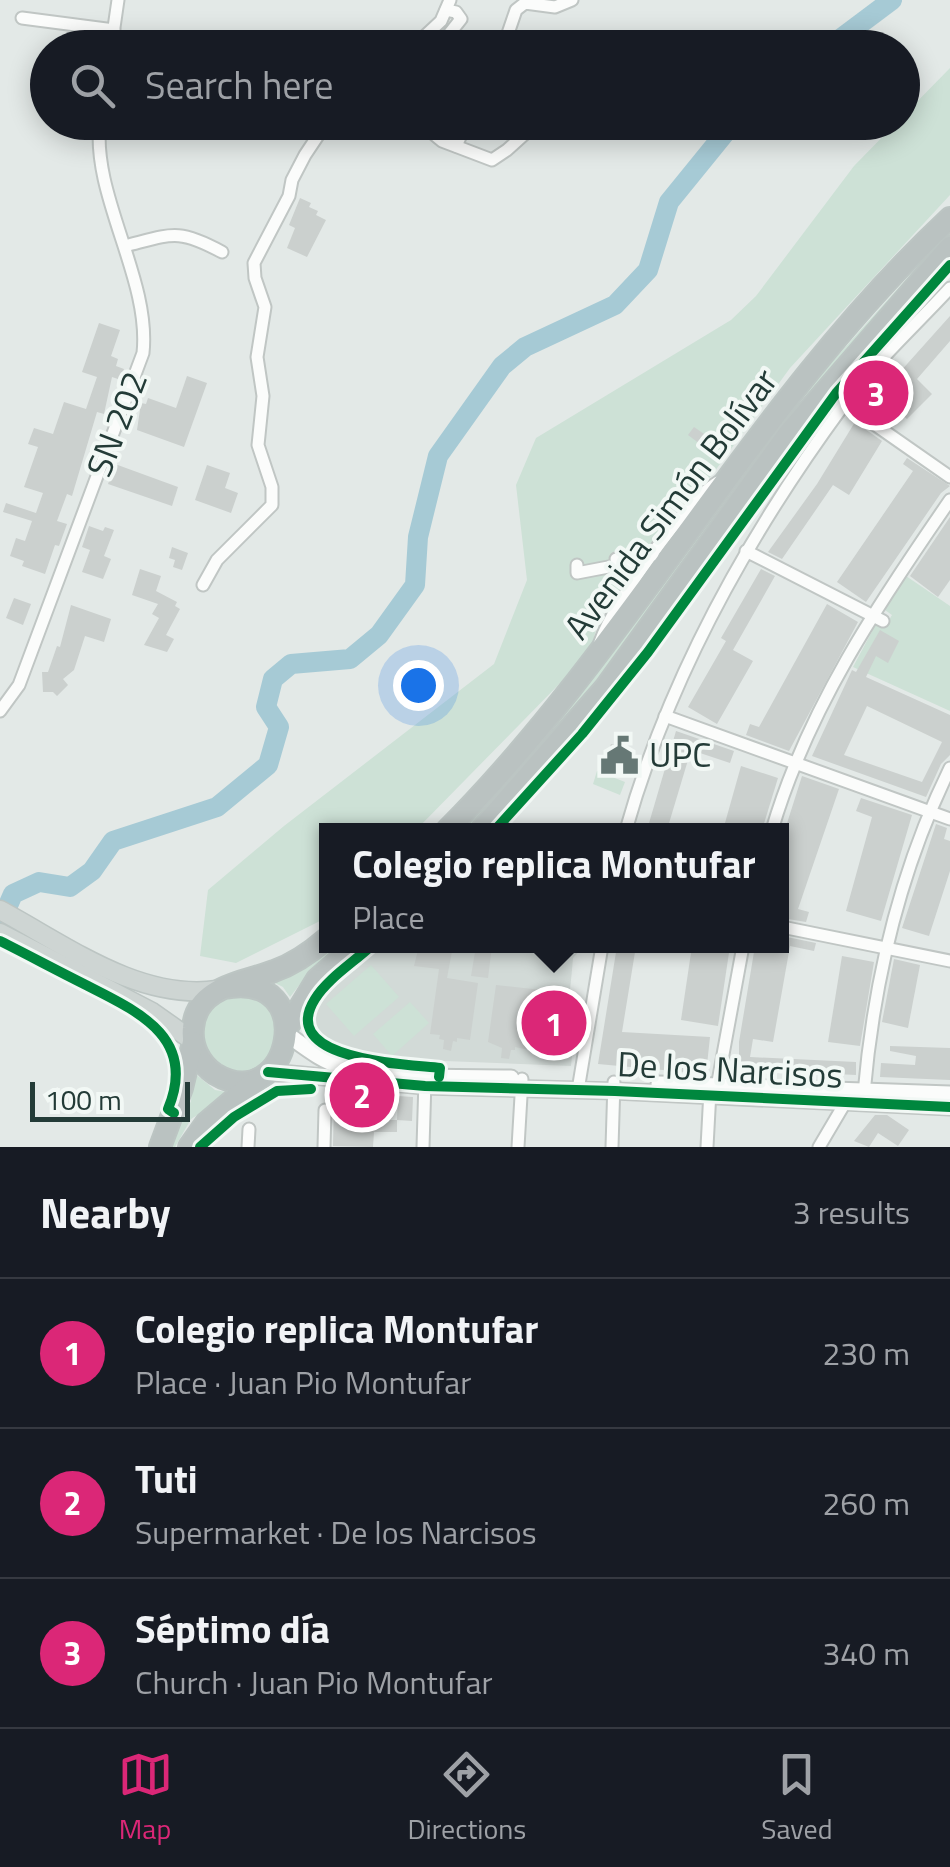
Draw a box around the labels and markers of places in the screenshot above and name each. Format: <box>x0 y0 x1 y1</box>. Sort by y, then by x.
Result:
pin: 3 <box>844 356 908 430</box>
place label: UPC <box>649 727 711 781</box>
public building icon: UPC <box>598 734 640 776</box>
pin: 1 <box>522 986 586 1060</box>
pin: 2 <box>330 1058 394 1132</box>

